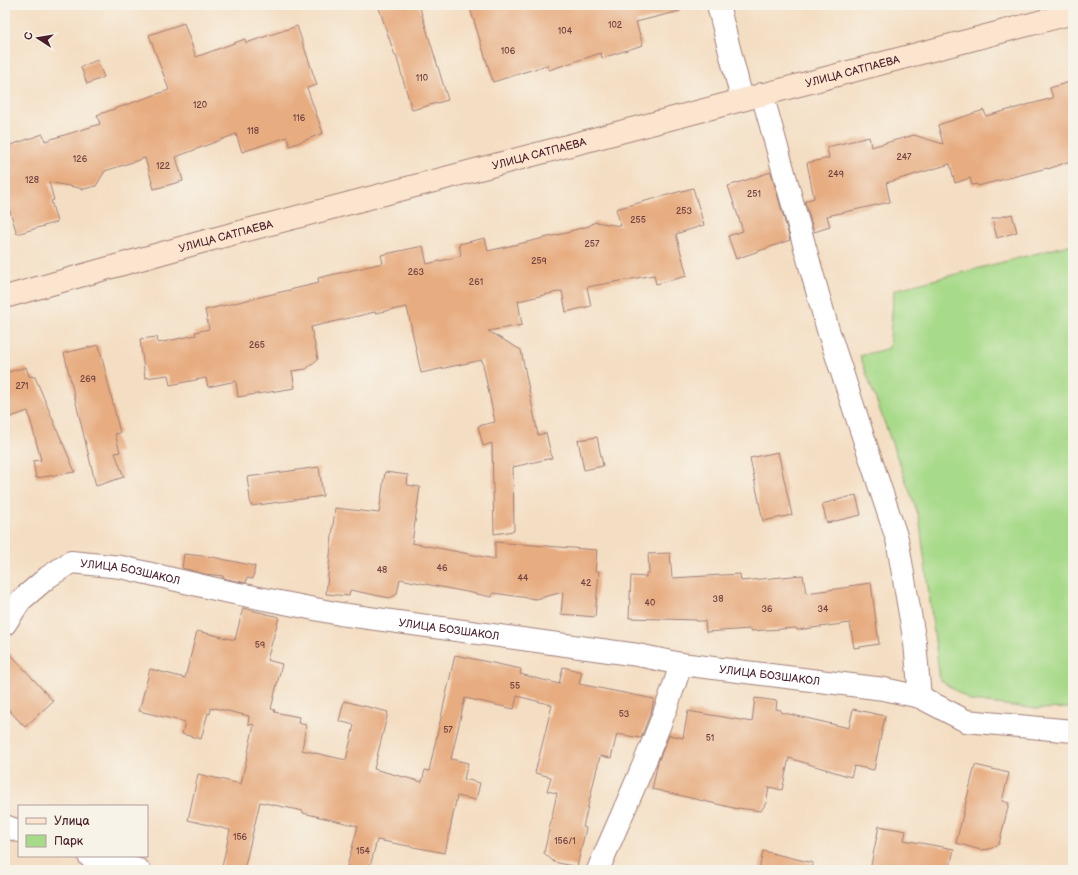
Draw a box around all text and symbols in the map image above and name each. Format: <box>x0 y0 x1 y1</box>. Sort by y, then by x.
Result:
north arrow <box>18 18 58 58</box>
house number: 102 <box>608 20 623 31</box>
house number: 104 <box>558 26 573 37</box>
text: С <box>22 31 36 41</box>
house number: 106 <box>501 46 516 57</box>
street label: УЛИЦА САТПАЕВА <box>804 53 901 90</box>
house number: 110 <box>416 73 428 84</box>
house number: 120 <box>193 100 207 111</box>
house number: 116 <box>293 113 306 124</box>
house number: 118 <box>247 126 259 137</box>
street label: УЛИЦА САТПАЕВА <box>491 135 588 172</box>
house number: 247 <box>896 152 912 163</box>
house number: 126 <box>73 154 88 165</box>
house number: 122 <box>156 161 171 172</box>
house number: 249 <box>828 169 844 180</box>
house number: 128 <box>25 175 39 186</box>
house number: 251 <box>747 189 761 200</box>
house number: 253 <box>676 206 692 217</box>
house number: 255 <box>630 215 646 226</box>
street label: УЛИЦА САТПАЕВА <box>177 218 275 255</box>
house number: 257 <box>585 239 600 250</box>
house number: 259 <box>531 256 547 267</box>
house number: 263 <box>408 267 425 278</box>
house number: 261 <box>469 277 483 288</box>
house number: 265 <box>249 340 265 351</box>
house number: 269 <box>80 374 96 385</box>
house number: 271 <box>15 381 29 392</box>
street label: УЛИЦА БОЗШАКОЛ <box>80 557 181 588</box>
house number: 46 <box>437 563 448 574</box>
house number: 48 <box>377 565 387 576</box>
house number: 44 <box>518 573 529 584</box>
house number: 42 <box>581 578 592 589</box>
house number: 38 <box>713 594 723 605</box>
house number: 40 <box>645 598 655 609</box>
house number: 36 <box>761 604 773 615</box>
house number: 34 <box>817 604 829 615</box>
street label: УЛИЦА БОЗШАКОЛ <box>398 616 500 643</box>
house number: 59 <box>255 640 265 651</box>
street label: УЛИЦА БОЗШАКОЛ <box>718 663 821 688</box>
house number: 55 <box>510 681 520 692</box>
house number: 53 <box>619 709 630 720</box>
house number: 57 <box>443 725 453 736</box>
house number: 51 <box>706 733 714 744</box>
legend <box>18 805 148 857</box>
text: Улица <box>54 814 90 829</box>
house number: 156 <box>233 832 248 843</box>
text: Парк <box>54 834 84 849</box>
house number: 156/1 <box>554 836 576 847</box>
house number: 154 <box>356 846 371 857</box>

